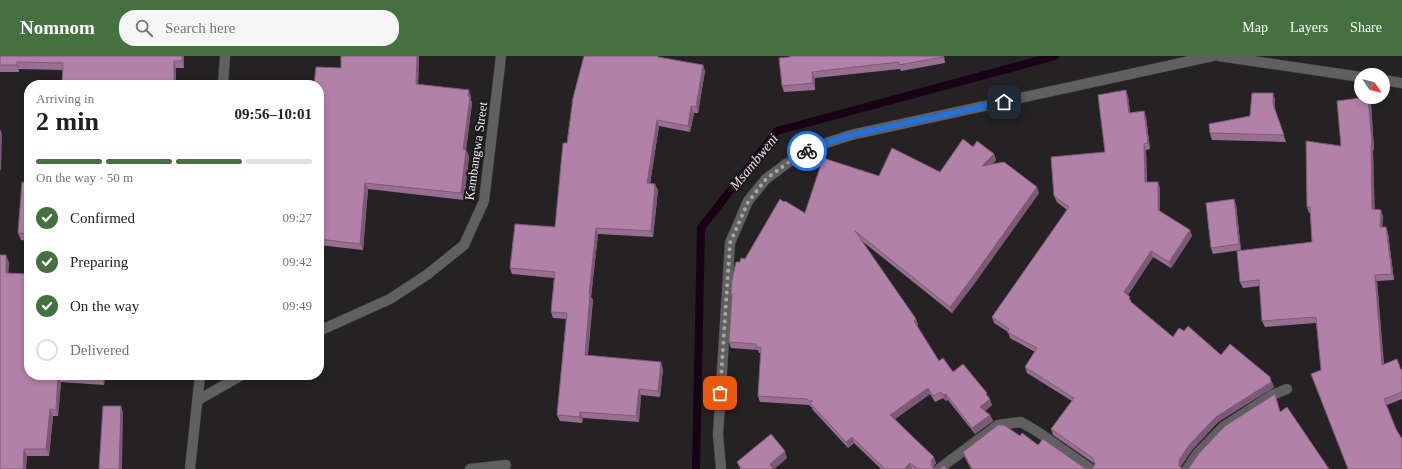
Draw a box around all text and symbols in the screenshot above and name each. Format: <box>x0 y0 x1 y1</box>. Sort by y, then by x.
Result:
search box <box>119 10 399 46</box>
text: Nomnom <box>20 17 95 38</box>
icon: search <box>133 17 155 39</box>
text: Search here <box>165 20 235 36</box>
text: Map <box>1242 20 1268 35</box>
text: Layers <box>1290 20 1328 35</box>
text: Share <box>1350 20 1382 35</box>
north arrow <box>1354 68 1390 104</box>
map controls <box>1354 68 1390 104</box>
pin <box>987 85 1021 119</box>
text: Arriving in <box>36 91 94 106</box>
icon: home <box>993 91 1015 113</box>
street label: Kambangwa Street <box>462 100 490 201</box>
text: 09:56–10:01 <box>235 106 312 122</box>
text: 2 min <box>36 107 99 136</box>
water label: Msambweni <box>726 131 781 194</box>
courier <box>787 131 827 171</box>
icon: bike <box>796 140 818 162</box>
text: On the way · 50 m <box>36 170 133 185</box>
icon: check <box>36 207 58 229</box>
text: Confirmed <box>70 210 135 226</box>
text: 09:27 <box>282 210 312 225</box>
icon: check <box>36 251 58 273</box>
text: Preparing <box>70 254 128 270</box>
text: 09:42 <box>282 254 312 269</box>
icon: check <box>36 295 58 317</box>
text: On the way <box>70 298 139 314</box>
text: 09:49 <box>282 298 312 313</box>
text: Delivered <box>70 342 129 358</box>
pin <box>703 376 737 410</box>
icon: bag <box>709 382 731 404</box>

